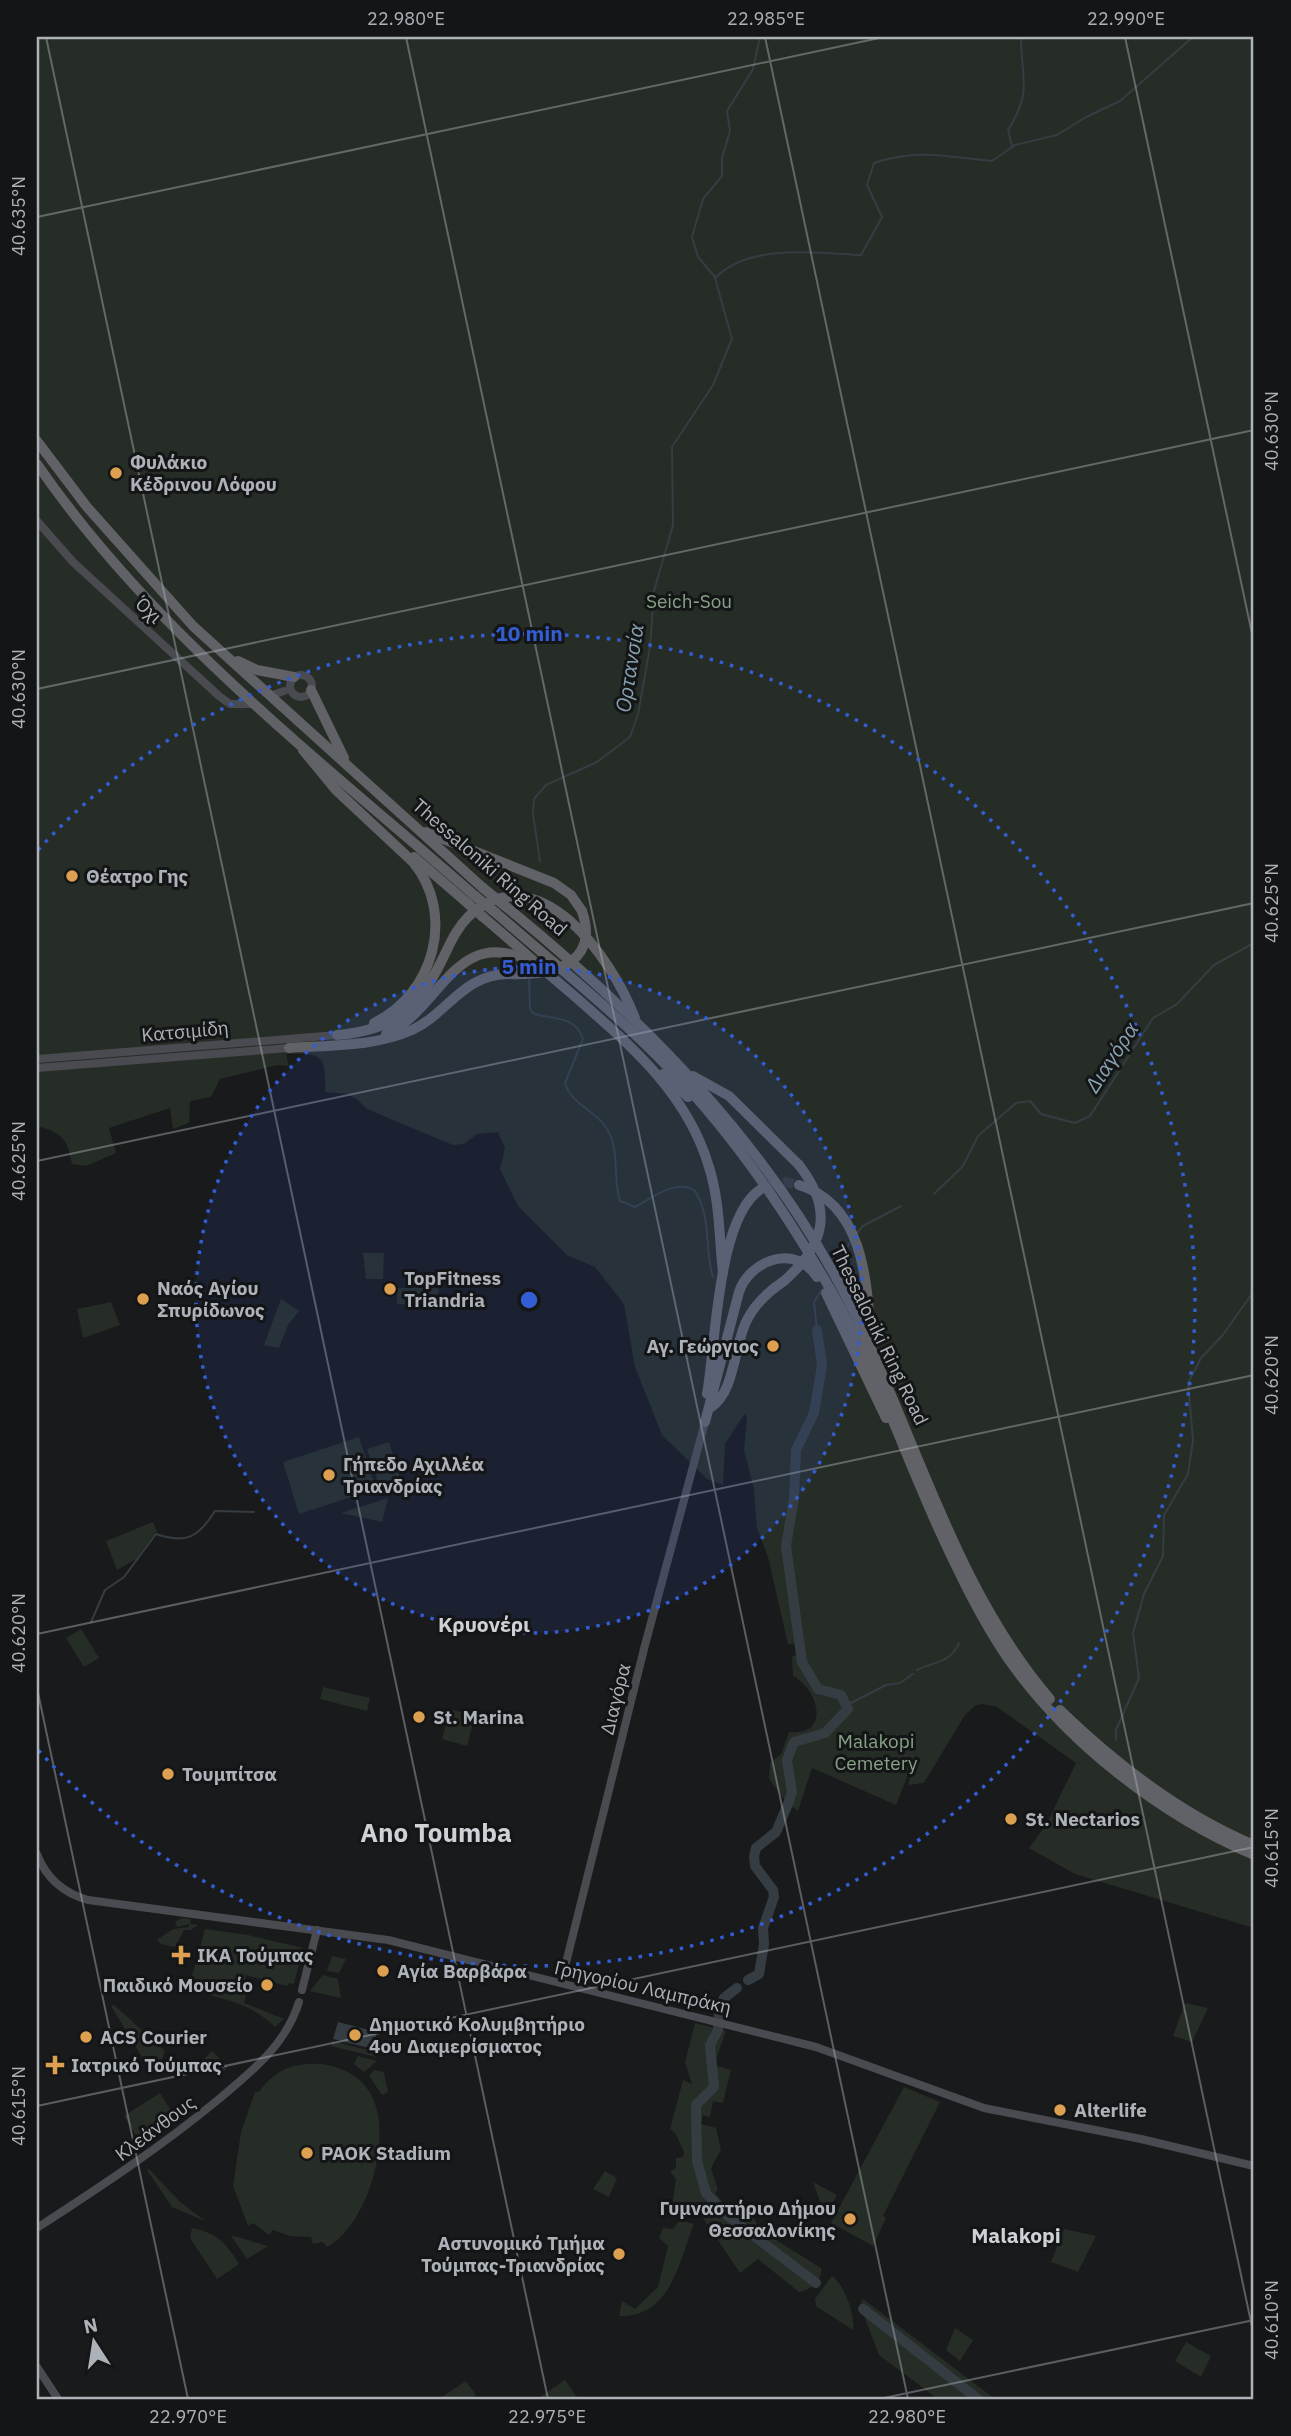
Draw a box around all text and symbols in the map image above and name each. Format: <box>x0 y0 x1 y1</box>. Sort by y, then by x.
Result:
text: 22.980°E <box>367 7 445 30</box>
text: 22.985°E <box>727 7 805 30</box>
text: 22.990°E <box>1087 7 1165 30</box>
text: 40.635°N <box>7 176 30 256</box>
text: 40.630°N <box>1260 391 1283 471</box>
place label: Φυλάκιο Κέδρινου Λόφου <box>130 450 277 496</box>
marker: Φυλάκιο Κέδρινου Λόφου <box>108 465 124 481</box>
park label: Seich-Sou <box>646 589 732 613</box>
street label: Όχι <box>130 591 168 629</box>
text: 10 min <box>495 619 563 647</box>
water label: Ορτανσία <box>608 621 650 714</box>
text: 40.630°N <box>7 649 30 729</box>
street label: Thessaloniki Ring Road <box>408 793 572 941</box>
text: 40.625°N <box>1260 863 1283 943</box>
place label: Θέατρο Γης <box>86 864 189 888</box>
marker: Θέατρο Γης <box>64 868 80 884</box>
text: 5 min <box>502 952 556 980</box>
street label: Κατσιμίδη <box>140 1015 230 1047</box>
water label: Διαγόρα <box>1077 1016 1145 1098</box>
text: 40.625°N <box>7 1121 30 1201</box>
street label: Thessaloniki Ring Road <box>826 1241 934 1429</box>
place label: TopFitness Triandria <box>404 1266 501 1312</box>
place label: Ναός Αγίου Σπυρίδωνος <box>157 1276 265 1322</box>
marker: TopFitness Triandria <box>382 1281 398 1297</box>
centre of rings <box>517 1288 541 1312</box>
marker: Ναός Αγίου Σπυρίδωνος <box>135 1291 151 1307</box>
place label: Αγ. Γεώργιος <box>646 1334 759 1358</box>
text: 40.620°N <box>1260 1335 1283 1415</box>
marker: Αγ. Γεώργιος <box>765 1338 781 1354</box>
place label: Γήπεδο Αχιλλέα Τριανδρίας <box>343 1452 484 1498</box>
marker: Γήπεδο Αχιλλέα Τριανδρίας <box>321 1467 337 1483</box>
text: 40.620°N <box>7 1593 30 1673</box>
district label: Κρυονέρι <box>438 1610 530 1638</box>
street label: Διαγόρα <box>595 1661 635 1737</box>
place label: St. Marina <box>433 1705 524 1729</box>
marker: St. Marina <box>411 1709 427 1725</box>
park label: Malakopi Cemetery <box>835 1729 918 1775</box>
place label: Τουμπίτσα <box>182 1762 277 1786</box>
marker: Τουμπίτσα <box>160 1766 176 1782</box>
place label: St. Nectarios <box>1025 1807 1140 1831</box>
text: 40.615°N <box>1260 1808 1283 1888</box>
marker: St. Nectarios <box>1003 1811 1019 1827</box>
district label: Ano Toumba <box>360 1815 512 1849</box>
place label: ΙΚΑ Τούμπας <box>197 1943 314 1967</box>
marker: ΙΚΑ Τούμπας <box>171 1945 191 1965</box>
street label: Γρηγορίου Λαμπράκη <box>552 1955 734 2019</box>
place label: Αγία Βαρβάρα <box>397 1959 527 1983</box>
marker: Αγία Βαρβάρα <box>375 1963 391 1979</box>
place label: Παιδικό Μουσείο <box>103 1973 253 1997</box>
marker: Παιδικό Μουσείο <box>259 1977 275 1993</box>
place label: Δημοτικό Κολυμβητήριο 4ου Διαμερίσματος <box>369 2012 585 2058</box>
place label: ACS Courier <box>100 2025 207 2049</box>
marker: Δημοτικό Κολυμβητήριο 4ου Διαμερίσματος <box>347 2027 363 2043</box>
marker: ACS Courier <box>78 2029 94 2045</box>
place label: Ιατρικό Τούμπας <box>71 2053 222 2077</box>
marker: Ιατρικό Τούμπας <box>45 2055 65 2075</box>
text: 40.615°N <box>7 2066 30 2146</box>
street label: Κλεάνθους <box>110 2090 200 2166</box>
place label: Alterlife <box>1074 2098 1147 2122</box>
marker: Alterlife <box>1052 2102 1068 2118</box>
place label: PAOK Stadium <box>321 2141 451 2165</box>
marker: PAOK Stadium <box>299 2145 315 2161</box>
place label: Γυμναστήριο Δήμου Θεσσαλονίκης <box>659 2196 836 2242</box>
marker: Γυμναστήριο Δήμου Θεσσαλονίκης <box>842 2211 858 2227</box>
district label: Malakopi <box>971 2221 1061 2249</box>
place label: Αστυνομικό Τμήμα Τούμπας-Τριανδρίας <box>421 2231 605 2277</box>
marker: Αστυνομικό Τμήμα Τούμπας-Τριανδρίας <box>611 2246 627 2262</box>
text: 40.610°N <box>1260 2280 1283 2360</box>
north arrow <box>60 2306 130 2376</box>
text: N <box>81 2312 100 2339</box>
text: 22.970°E <box>149 2405 227 2428</box>
text: 22.975°E <box>508 2405 586 2428</box>
text: 22.980°E <box>868 2405 946 2428</box>

